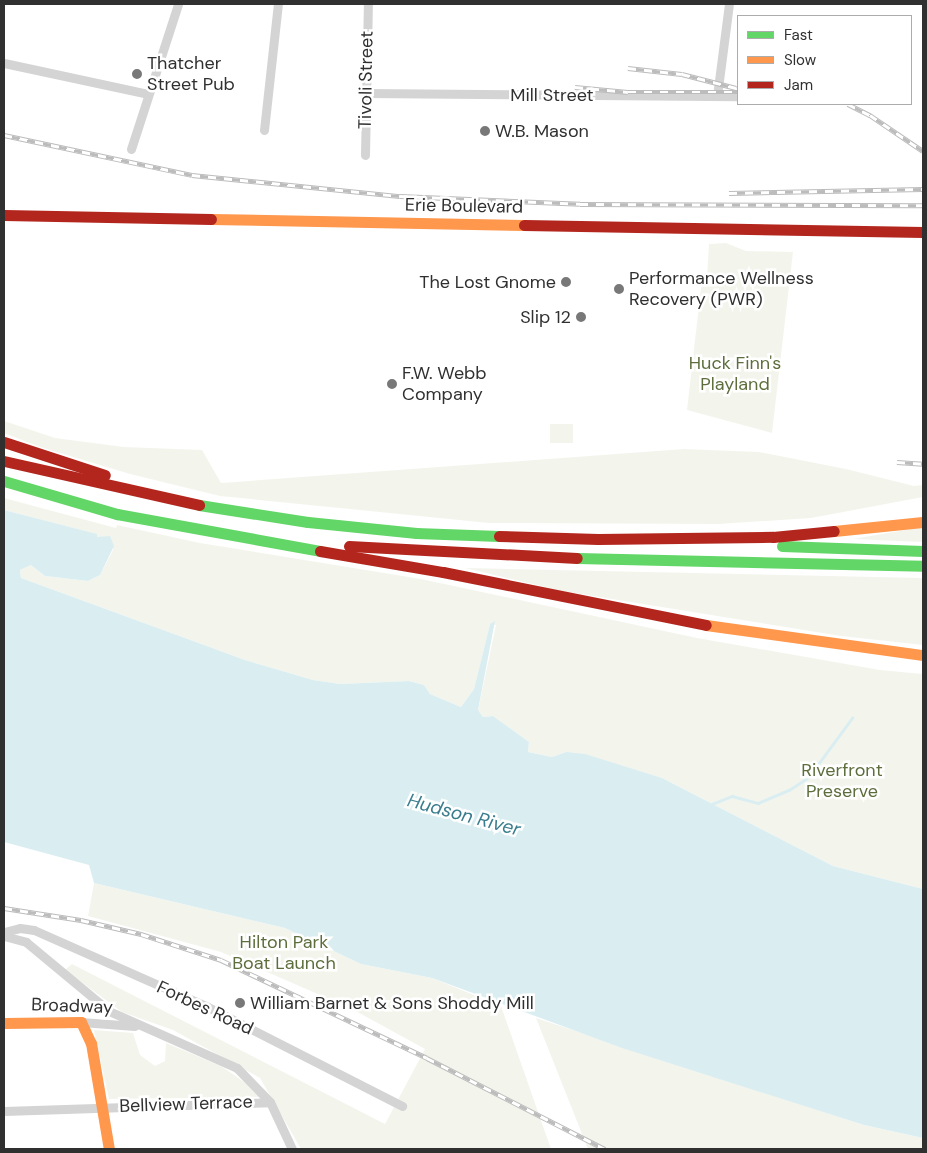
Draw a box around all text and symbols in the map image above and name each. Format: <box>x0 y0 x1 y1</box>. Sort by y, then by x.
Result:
legend <box>737 15 912 105</box>
text: Fast <box>784 25 813 45</box>
street label: Tivoli Street <box>354 31 378 129</box>
text: Slow <box>784 50 816 70</box>
place label: Thatcher Street Pub <box>147 53 235 96</box>
marker: Thatcher Street Pub <box>131 68 143 80</box>
text: Jam <box>784 75 813 95</box>
street label: Mill Street <box>510 84 594 106</box>
place label: W.B. Mason <box>495 120 589 142</box>
marker: W.B. Mason <box>479 125 491 137</box>
street label: Erie Boulevard <box>405 194 523 218</box>
place label: Performance Wellness Recovery (PWR) <box>629 268 814 310</box>
place label: The Lost Gnome <box>419 271 556 293</box>
marker: The Lost Gnome <box>560 276 572 288</box>
marker: Performance Wellness Recovery (PWR) <box>613 283 625 295</box>
place label: Slip 12 <box>520 306 571 328</box>
marker: Slip 12 <box>575 311 587 323</box>
park label: Huck Finn's Playland <box>689 353 781 396</box>
place label: F.W. Webb Company <box>402 363 487 406</box>
marker: F.W. Webb Company <box>386 378 398 390</box>
park label: Riverfront Preserve <box>801 760 883 802</box>
water label: Hudson River <box>405 789 523 841</box>
park label: Hilton Park Boat Launch <box>232 932 336 974</box>
street label: Forbes Road <box>153 976 257 1040</box>
place label: William Barnet & Sons Shoddy Mill <box>250 992 534 1014</box>
street label: Broadway <box>31 994 113 1018</box>
marker: William Barnet & Sons Shoddy Mill <box>234 997 246 1009</box>
street label: Bellview Terrace <box>119 1091 253 1117</box>

